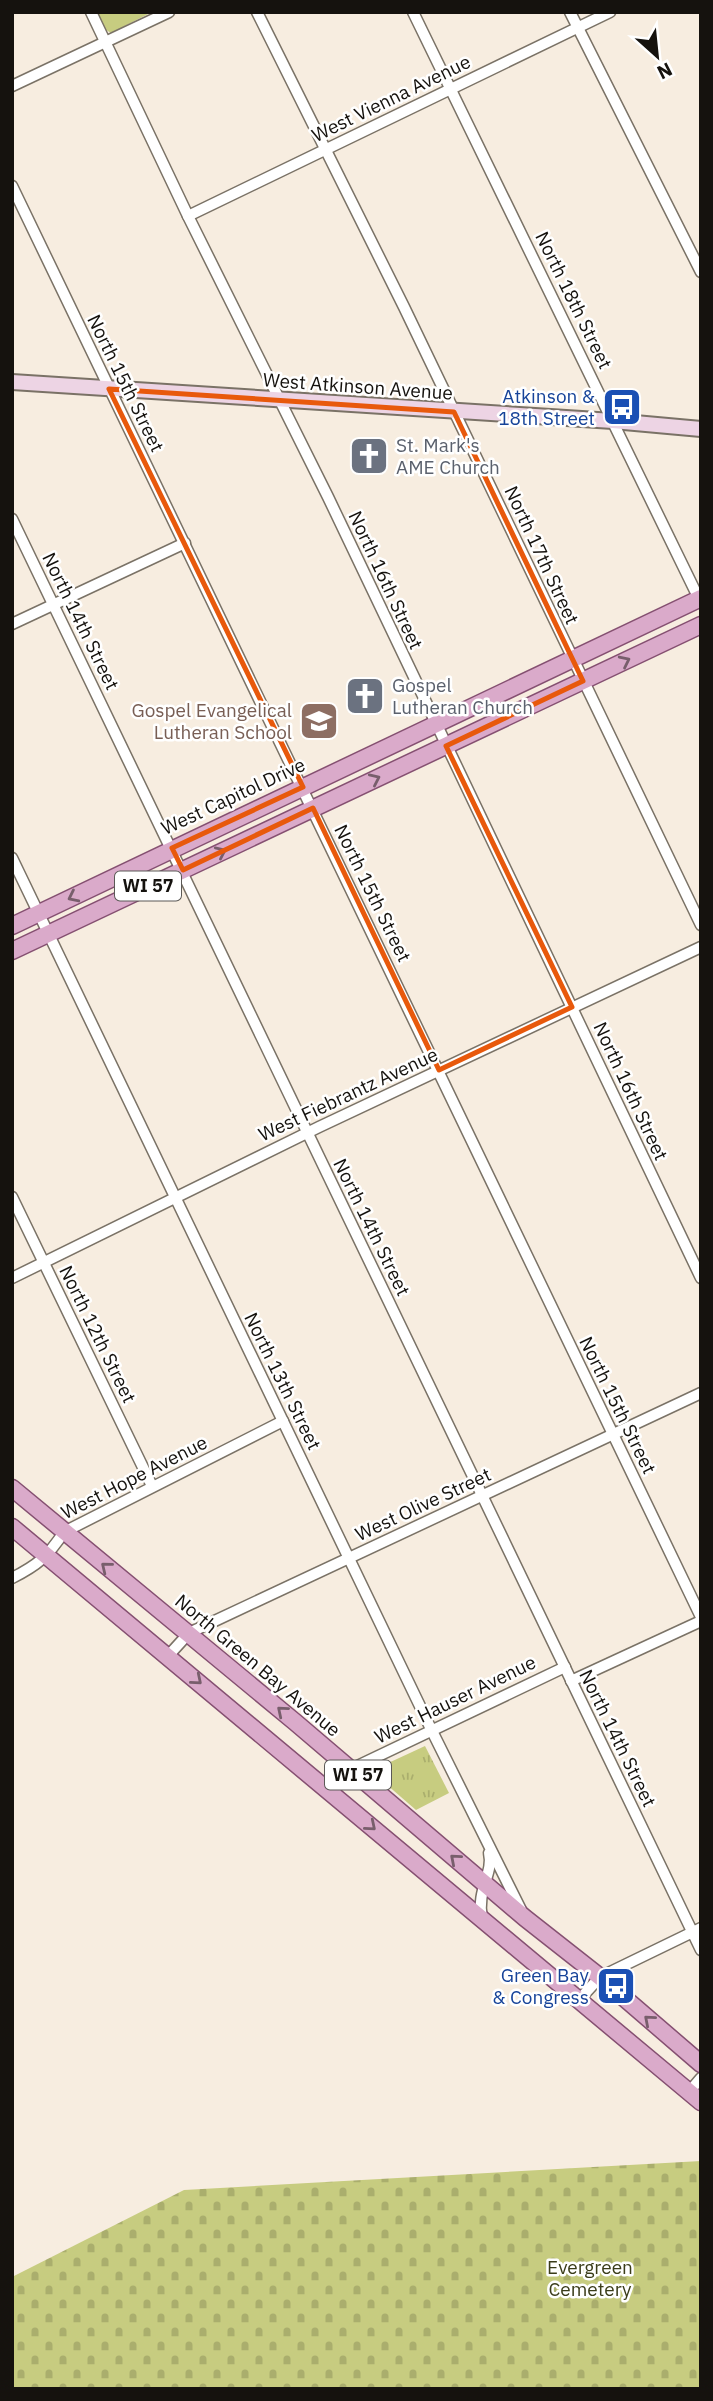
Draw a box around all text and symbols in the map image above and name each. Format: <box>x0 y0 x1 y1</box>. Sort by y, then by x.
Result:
north arrow <box>622 21 692 91</box>
street label: West Vienna Avenue <box>308 49 474 147</box>
text: N <box>653 57 676 85</box>
street label: North 18th Street <box>530 227 618 373</box>
street label: North 15th Street <box>82 310 170 456</box>
street label: West Atkinson Avenue <box>262 367 454 405</box>
place label: Atkinson & 18th Street <box>498 384 595 430</box>
bus stop icon: Atkinson & 18th Street <box>601 386 643 428</box>
place label: St. Mark's AME Church <box>396 433 500 479</box>
church icon: St. Mark's AME Church <box>348 435 390 477</box>
street label: North 17th Street <box>499 482 585 628</box>
street label: North 16th Street <box>343 507 429 653</box>
street label: North 14th Street <box>37 548 125 694</box>
one-way arrow <box>618 655 630 669</box>
place label: Gospel Lutheran Church <box>392 673 533 719</box>
church icon: Gospel Lutheran Church <box>344 675 386 717</box>
place label: Gospel Evangelical Lutheran School <box>131 698 292 744</box>
school or university icon: Gospel Evangelical Lutheran School <box>298 700 340 742</box>
street label: West Capitol Drive <box>157 752 309 840</box>
one-way arrow <box>368 773 380 787</box>
street label: North 15th Street <box>329 820 417 966</box>
one-way arrow <box>213 846 226 860</box>
road number: WI 57 <box>115 872 181 900</box>
one-way arrow <box>68 888 80 902</box>
street label: North 16th Street <box>588 1018 674 1164</box>
street label: West Fiebrantz Avenue <box>254 1042 442 1146</box>
street label: North 14th Street <box>328 1154 416 1300</box>
street label: North 12th Street <box>54 1261 142 1407</box>
street label: North 13th Street <box>239 1308 327 1454</box>
street label: North 15th Street <box>574 1332 662 1478</box>
street label: West Hope Avenue <box>57 1430 211 1524</box>
street label: West Olive Street <box>351 1462 495 1546</box>
one-way arrow <box>102 1562 114 1575</box>
street label: North Green Bay Avenue <box>170 1589 346 1741</box>
street label: West Hauser Avenue <box>371 1650 539 1748</box>
street label: North 14th Street <box>574 1665 662 1811</box>
one-way arrow <box>188 1672 201 1684</box>
one-way arrow <box>278 1707 291 1719</box>
road number: WI 57 <box>325 1760 391 1790</box>
one-way arrow <box>364 1817 376 1830</box>
one-way arrow <box>451 1855 464 1867</box>
place label: Green Bay & Congress <box>492 1963 590 2009</box>
bus stop icon: Green Bay & Congress <box>595 1965 637 2007</box>
one-way arrow <box>644 2016 657 2028</box>
park label: Evergreen Cemetery <box>547 2255 633 2301</box>

